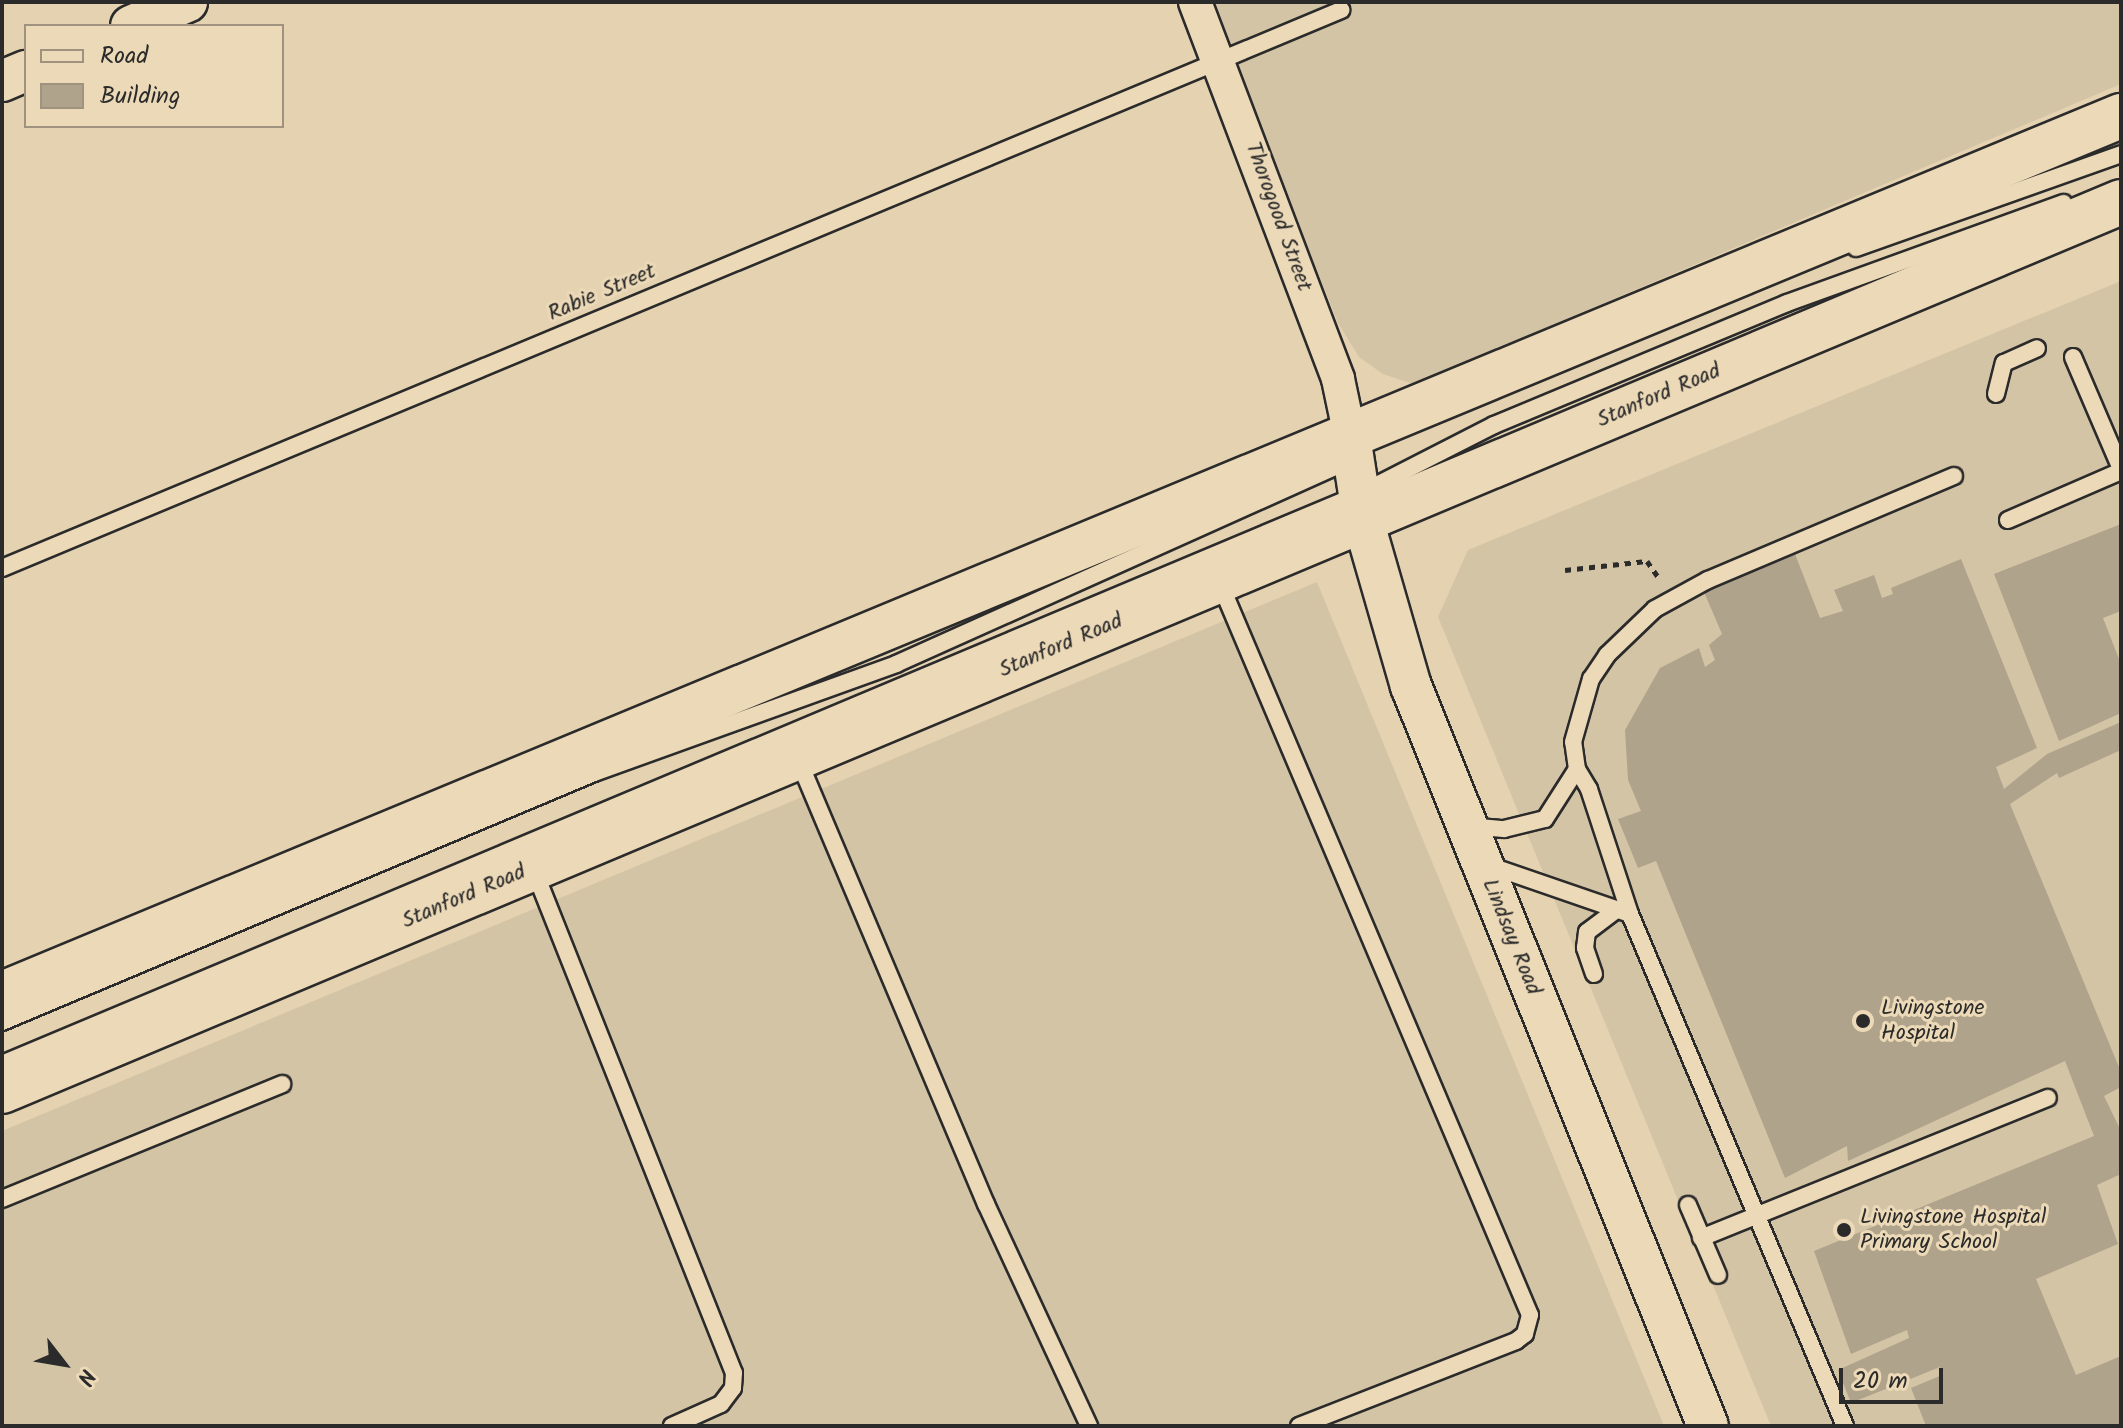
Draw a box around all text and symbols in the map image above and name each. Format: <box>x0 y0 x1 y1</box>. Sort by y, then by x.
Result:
legend <box>24 24 284 128</box>
text: Road <box>100 37 148 76</box>
text: Building <box>100 77 180 116</box>
street label: Thorogood Street <box>1239 139 1317 295</box>
street label: Rabie Street <box>544 258 660 328</box>
street label: Stanford Road <box>1593 358 1725 434</box>
street label: Stanford Road <box>995 608 1127 684</box>
street label: Stanford Road <box>398 859 530 935</box>
street label: Lindsay Road <box>1476 875 1546 999</box>
place label: Livingstone Hospital <box>1881 995 1984 1046</box>
marker: Livingstone Hospital <box>1852 1010 1874 1032</box>
place label: Livingstone Hospital Primary School <box>1860 1204 2046 1256</box>
marker: Livingstone Hospital Primary School <box>1835 1221 1853 1239</box>
north arrow <box>24 1324 104 1404</box>
scale bar <box>1843 1352 1947 1402</box>
text: N <box>66 1362 104 1392</box>
text: 20 m <box>1853 1362 1908 1401</box>

